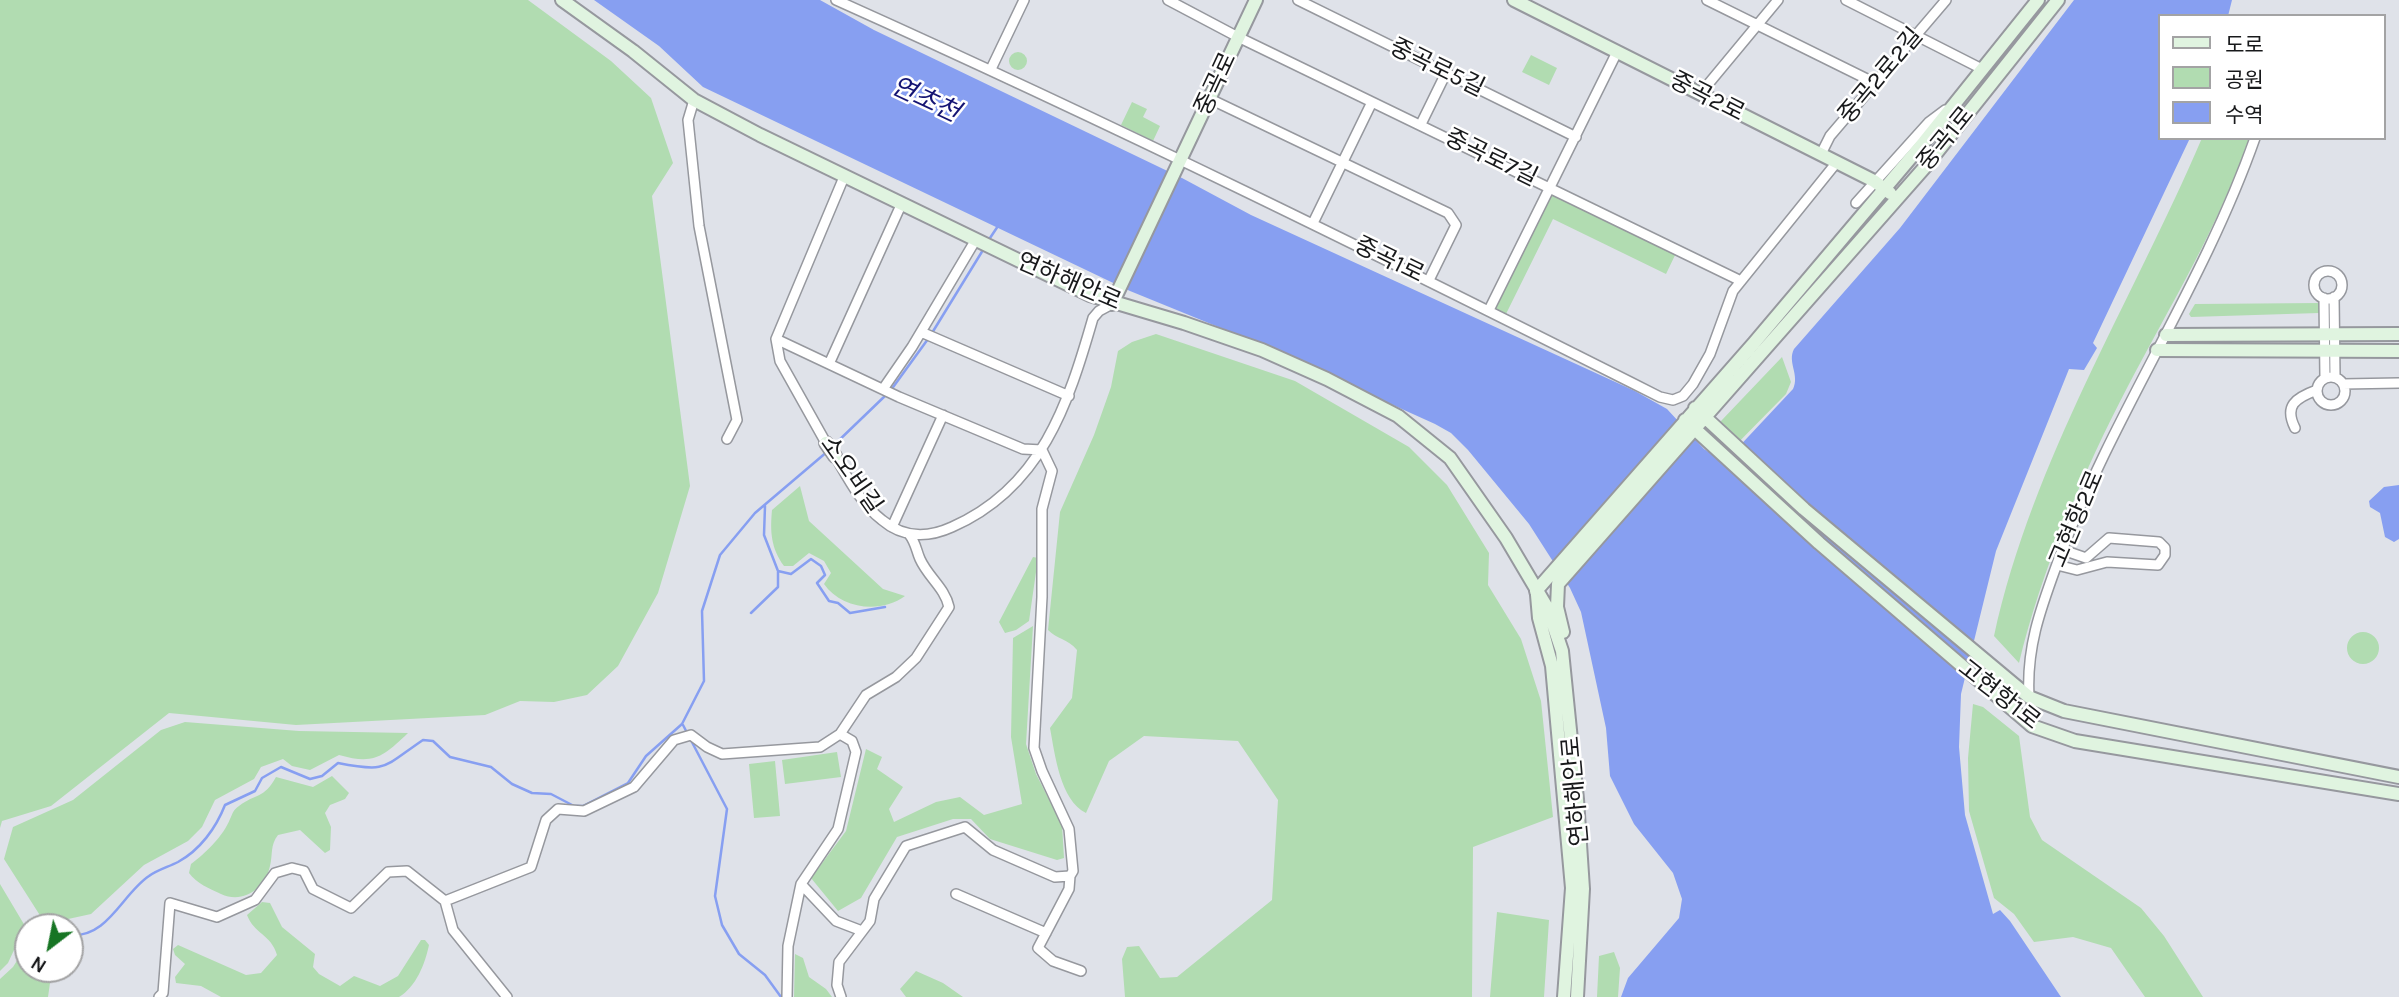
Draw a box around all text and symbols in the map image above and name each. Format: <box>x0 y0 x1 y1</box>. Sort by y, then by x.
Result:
legend <box>2158 14 2385 140</box>
street label: 중곡2로2길 <box>1833 22 1929 130</box>
street label: 중곡로5길 <box>1385 33 1489 103</box>
text: 도로 <box>2225 33 2264 57</box>
street label: 중곡로 <box>1189 48 1243 120</box>
street label: 중곡2로 <box>1665 66 1749 128</box>
text: 공원 <box>2225 68 2264 92</box>
water label: 연초천 <box>886 71 964 129</box>
street label: 중곡1로 <box>1911 101 1981 177</box>
text: 수역 <box>2225 103 2264 127</box>
street label: 중곡로7길 <box>1440 123 1542 193</box>
street label: 중곡1로 <box>1349 231 1429 289</box>
street label: 연하해안로 <box>1013 247 1125 317</box>
street label: 소오비길 <box>814 431 888 519</box>
street label: 고현항2로 <box>2044 466 2110 572</box>
street label: 고현항1로 <box>1952 654 2046 736</box>
street label: 연하해안로 <box>1557 735 1595 847</box>
north arrow <box>14 913 84 983</box>
text: N <box>27 951 51 977</box>

